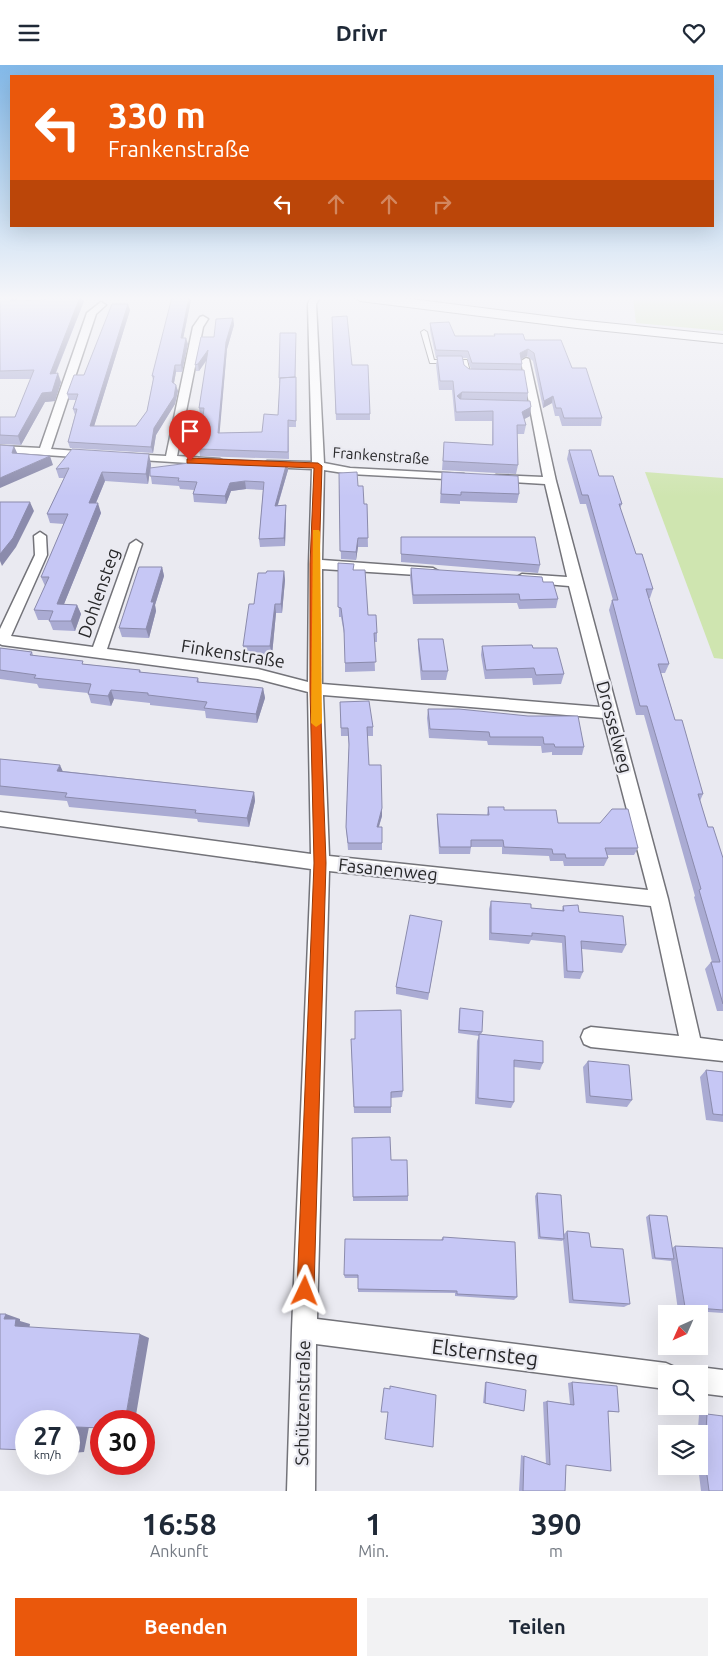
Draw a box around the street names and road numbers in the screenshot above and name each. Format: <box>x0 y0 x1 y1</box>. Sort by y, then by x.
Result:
street label: Frankenstraße <box>332 444 430 467</box>
street label: Dohlensteg <box>73 545 123 640</box>
street label: Finkenstraße <box>180 635 287 671</box>
street label: Drosselweg <box>593 678 637 775</box>
street label: Fasanenweg <box>337 854 439 884</box>
street label: Elsternsteg <box>430 1334 540 1370</box>
street label: Schützenstraße <box>291 1340 313 1466</box>

